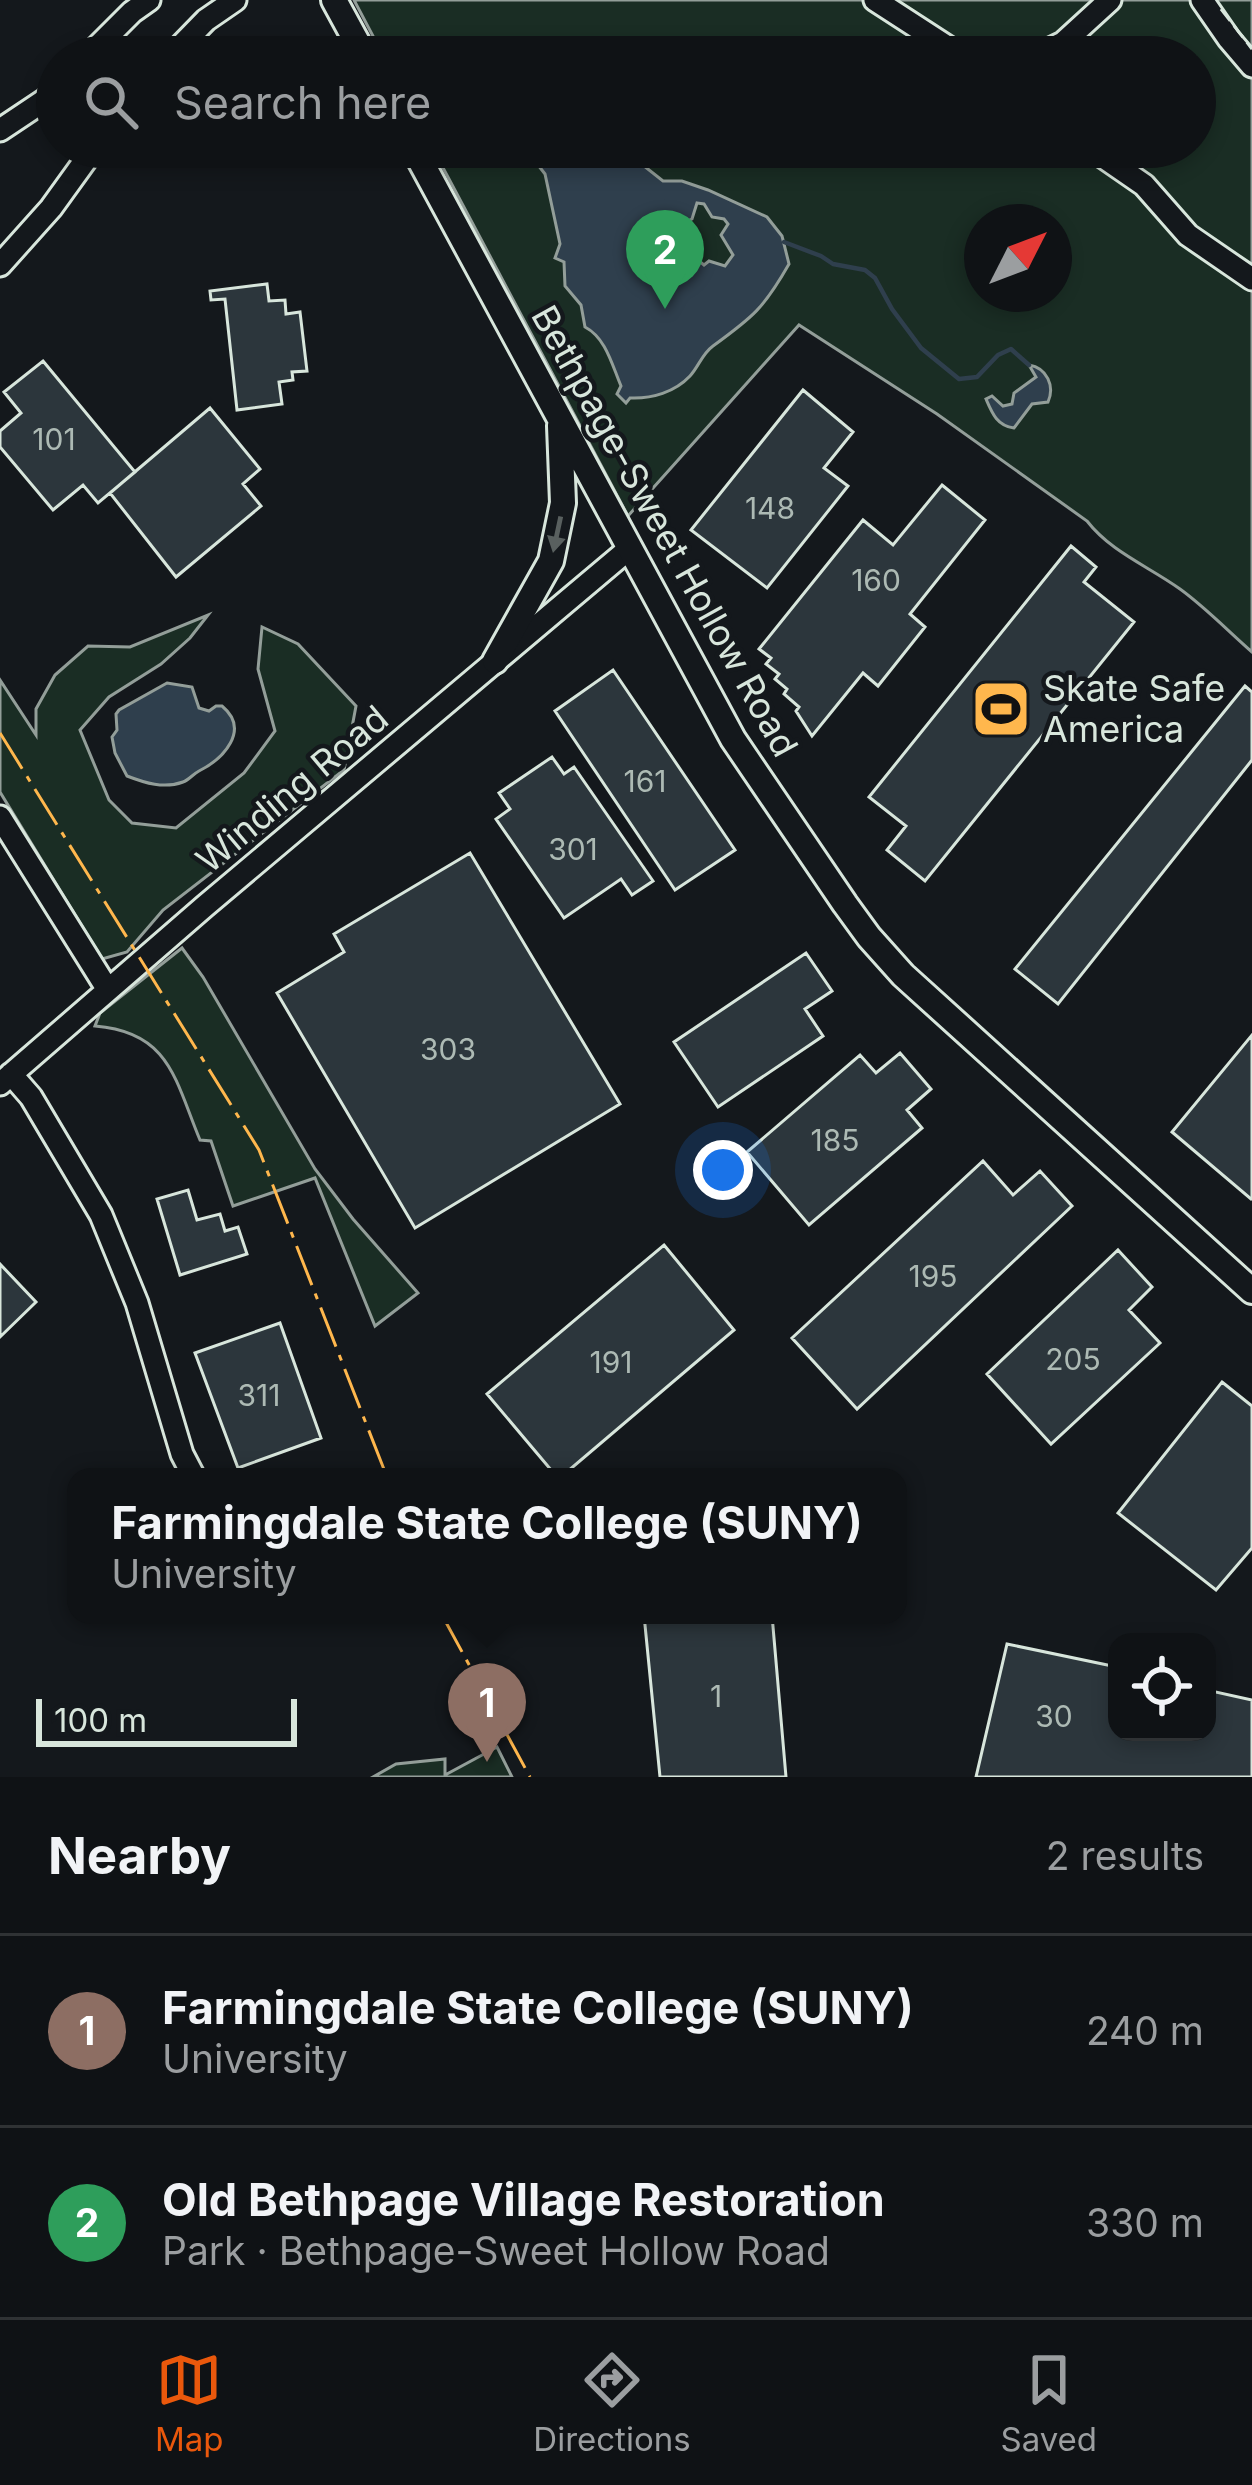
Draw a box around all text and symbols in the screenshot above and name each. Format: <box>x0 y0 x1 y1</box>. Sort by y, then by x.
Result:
search box <box>36 36 1216 168</box>
icon: search <box>78 69 144 135</box>
text: Search here <box>174 75 431 130</box>
north arrow <box>964 204 1072 312</box>
pin: 2 <box>626 210 704 309</box>
street label: Bethpage-Sweet Hollow Road <box>522 298 808 764</box>
house number: 101 <box>32 421 76 457</box>
house number: 148 <box>745 490 795 526</box>
one-way arrow <box>546 516 565 554</box>
house number: 160 <box>851 562 901 598</box>
place label: Skate Safe America <box>1043 666 1225 751</box>
sports icon: Skate Safe America <box>970 678 1032 740</box>
street label: Winding Road <box>187 696 397 882</box>
house number: 161 <box>623 763 667 799</box>
house number: 301 <box>548 831 598 867</box>
house number: 303 <box>420 1031 476 1067</box>
house number: 185 <box>811 1122 860 1158</box>
your location <box>693 1140 753 1200</box>
house number: 195 <box>908 1258 958 1294</box>
house number: 205 <box>1045 1341 1101 1377</box>
house number: 191 <box>589 1344 633 1380</box>
house number: 311 <box>238 1377 280 1413</box>
popup <box>67 1468 907 1624</box>
text: Farmingdale State College (SUNY) <box>111 1495 863 1550</box>
text: University <box>111 1550 297 1597</box>
map controls <box>1108 1633 1216 1741</box>
button: locate <box>1108 1633 1216 1741</box>
pin: 1 <box>448 1663 526 1762</box>
house number: 1 <box>710 1678 722 1714</box>
scale bar <box>36 1693 297 1746</box>
house number: 30 <box>1035 1698 1073 1734</box>
text: 100 m <box>54 1700 147 1740</box>
text: Nearby <box>48 1825 231 1886</box>
text: 2 results <box>1046 1832 1204 1879</box>
text: Farmingdale State College (SUNY) <box>162 1980 914 2035</box>
text: 1 <box>79 2007 95 2054</box>
text: 240 m <box>1086 2007 1204 2054</box>
text: University <box>162 2035 348 2082</box>
text: Old Bethpage Village Restoration <box>162 2172 885 2227</box>
text: 2 <box>75 2199 99 2246</box>
text: 330 m <box>1086 2199 1204 2246</box>
text: Park · Bethpage-Sweet Hollow Road <box>162 2227 830 2274</box>
tab: Map <box>155 2347 223 2459</box>
tab: Directions <box>533 2347 691 2459</box>
tab: Saved <box>1000 2347 1097 2459</box>

